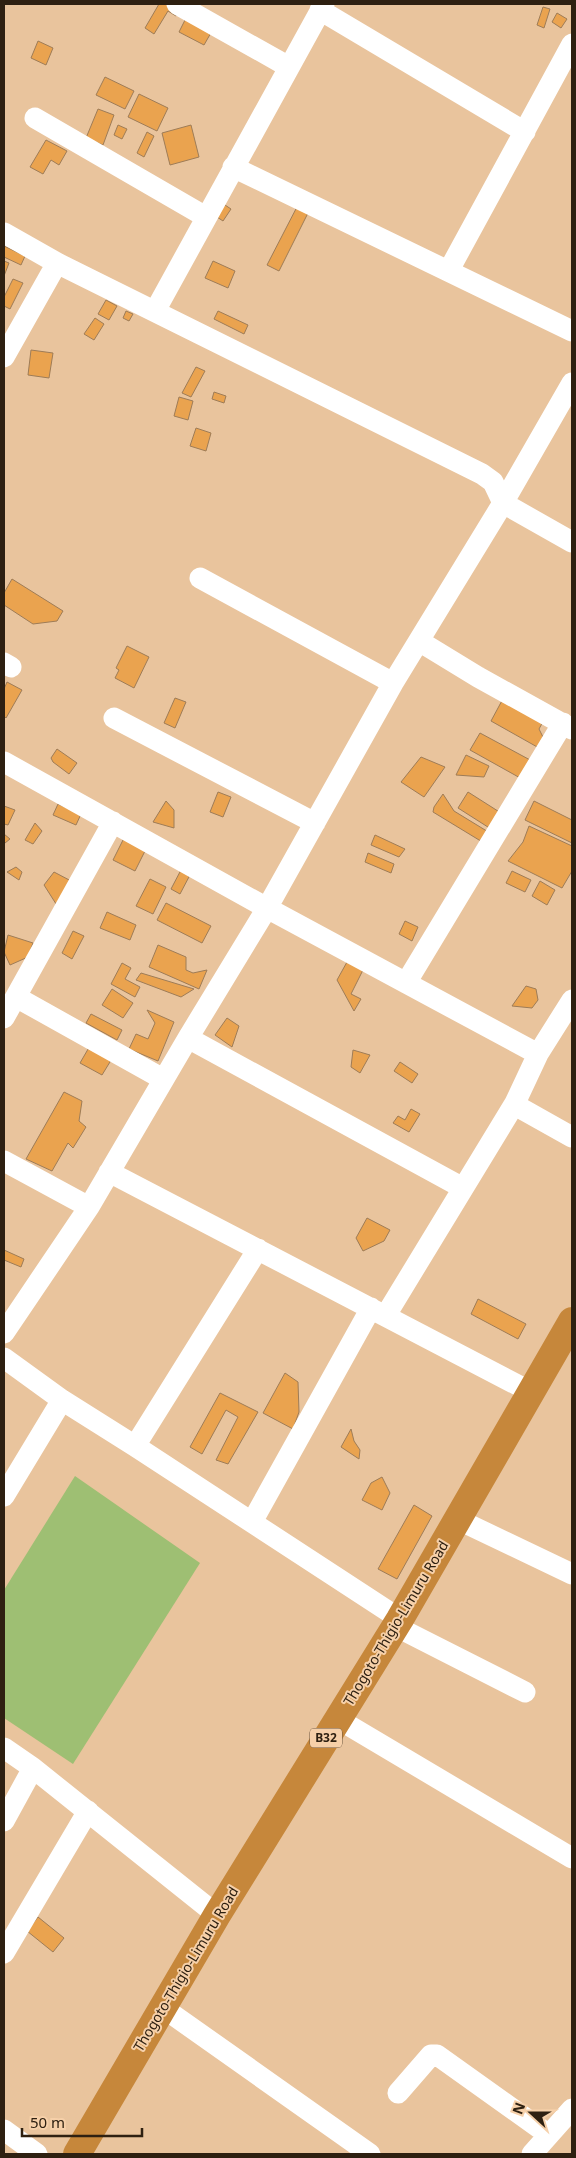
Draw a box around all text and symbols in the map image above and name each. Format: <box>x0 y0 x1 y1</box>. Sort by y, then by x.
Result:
street label: Thogoto-Thigio-Limuru Road <box>339 1537 452 1709</box>
road number: B32 <box>310 1729 342 1748</box>
street label: Thogoto-Thigio-Limuru Road <box>129 1883 242 2055</box>
north arrow <box>506 2088 556 2138</box>
text: N <box>507 2099 529 2117</box>
scale bar <box>22 2106 142 2138</box>
text: 50 m <box>30 2112 65 2132</box>

